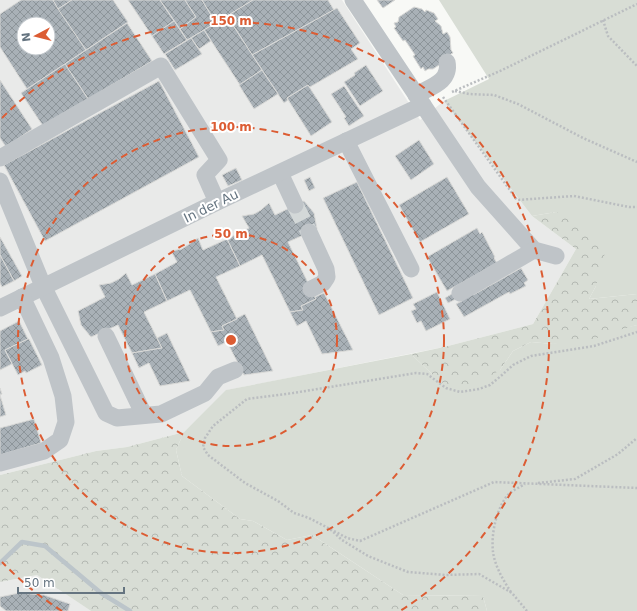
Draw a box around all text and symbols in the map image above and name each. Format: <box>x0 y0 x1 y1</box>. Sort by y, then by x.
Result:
text: 150 m <box>210 14 252 28</box>
north arrow <box>16 16 56 56</box>
text: N <box>20 32 34 43</box>
text: 100 m <box>210 120 252 134</box>
street label: In der Au <box>181 186 241 226</box>
text: 50 m <box>214 227 248 241</box>
centre of rings <box>224 333 238 347</box>
scale bar <box>18 569 124 595</box>
text: 50 m <box>24 576 55 590</box>

